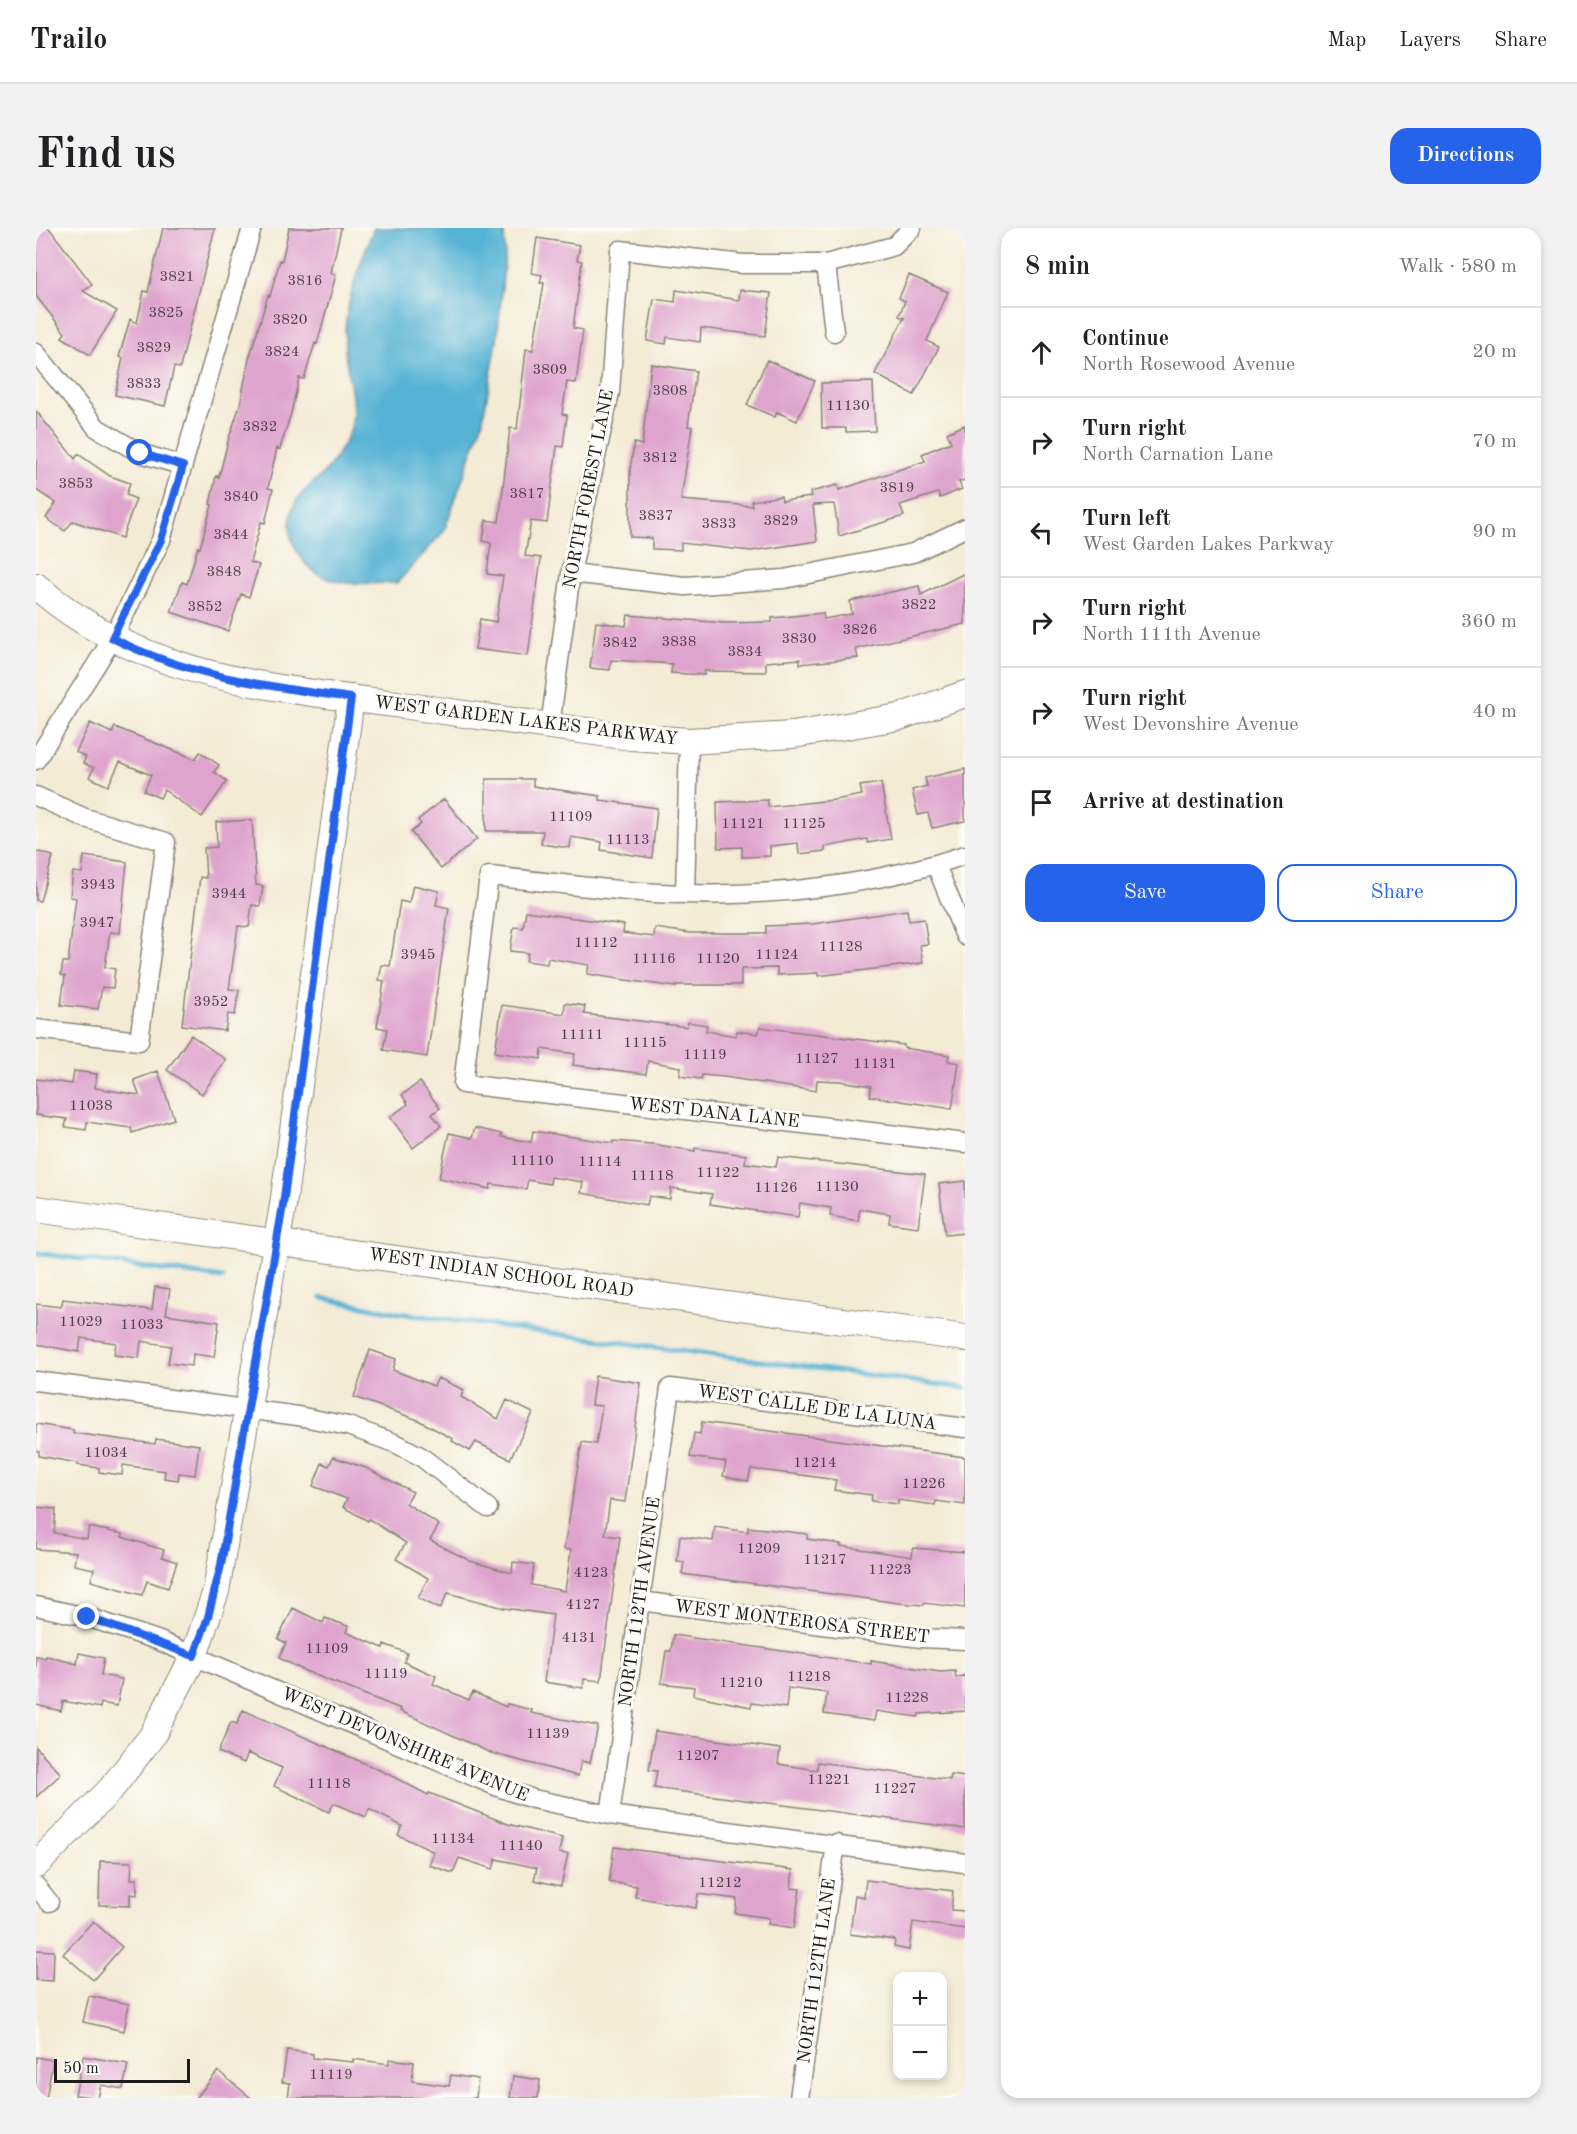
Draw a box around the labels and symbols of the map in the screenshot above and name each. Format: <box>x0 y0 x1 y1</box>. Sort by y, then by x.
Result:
house number: 3821 <box>160 270 194 285</box>
house number: 3816 <box>288 274 322 289</box>
house number: 3825 <box>149 306 183 321</box>
house number: 3820 <box>273 313 307 328</box>
house number: 3829 <box>137 341 171 356</box>
house number: 3824 <box>265 345 299 360</box>
house number: 3809 <box>533 363 567 378</box>
house number: 3833 <box>127 377 161 392</box>
house number: 3808 <box>653 384 687 399</box>
street label: NORTH FOREST LANE <box>561 388 617 590</box>
house number: 11130 <box>826 399 870 414</box>
house number: 3832 <box>243 420 277 435</box>
route start <box>126 439 152 465</box>
house number: 3812 <box>643 451 677 466</box>
house number: 3853 <box>59 477 93 492</box>
house number: 3819 <box>880 481 914 496</box>
house number: 3817 <box>510 487 544 502</box>
house number: 3840 <box>224 490 258 505</box>
house number: 3837 <box>639 509 673 524</box>
house number: 3829 <box>764 514 798 529</box>
house number: 3833 <box>702 517 736 532</box>
house number: 3844 <box>214 528 248 543</box>
house number: 3848 <box>207 565 241 580</box>
house number: 3822 <box>902 598 936 613</box>
house number: 3852 <box>188 600 222 615</box>
house number: 3826 <box>843 623 877 638</box>
house number: 3830 <box>782 632 816 647</box>
house number: 3838 <box>662 635 696 650</box>
house number: 3842 <box>603 636 637 651</box>
house number: 3834 <box>728 645 762 660</box>
street label: WEST GARDEN LAKES PARKWAY <box>373 693 679 749</box>
house number: 11109 <box>549 810 593 825</box>
house number: 11121 <box>721 817 765 832</box>
house number: 11125 <box>782 817 826 832</box>
house number: 11113 <box>606 833 650 848</box>
house number: 3943 <box>81 878 115 893</box>
house number: 3944 <box>212 887 246 902</box>
house number: 3947 <box>80 916 114 931</box>
house number: 11112 <box>574 936 618 951</box>
house number: 11128 <box>819 940 863 955</box>
house number: 3945 <box>401 948 435 963</box>
house number: 11124 <box>755 948 799 963</box>
house number: 11116 <box>632 952 676 967</box>
house number: 11120 <box>696 952 740 967</box>
house number: 3952 <box>194 995 228 1010</box>
house number: 11111 <box>560 1028 604 1043</box>
house number: 11115 <box>623 1036 667 1051</box>
house number: 11119 <box>683 1048 727 1063</box>
house number: 11127 <box>795 1052 839 1067</box>
house number: 11131 <box>853 1057 897 1072</box>
street label: WEST DANA LANE <box>628 1095 800 1131</box>
house number: 11038 <box>69 1099 113 1114</box>
house number: 11110 <box>510 1154 554 1169</box>
house number: 11114 <box>578 1155 622 1170</box>
house number: 11122 <box>696 1166 740 1181</box>
house number: 11118 <box>630 1169 674 1184</box>
house number: 11130 <box>815 1180 859 1195</box>
house number: 11126 <box>754 1181 798 1196</box>
street label: WEST INDIAN SCHOOL ROAD <box>367 1245 635 1301</box>
house number: 11029 <box>59 1315 103 1330</box>
house number: 11033 <box>120 1318 164 1333</box>
street label: WEST CALLE DE LA LUNA <box>696 1382 938 1434</box>
house number: 11034 <box>84 1446 128 1461</box>
house number: 11214 <box>793 1456 837 1471</box>
house number: 11226 <box>902 1477 946 1492</box>
street label: NORTH 112TH AVENUE <box>616 1496 664 1708</box>
house number: 11209 <box>737 1542 781 1557</box>
house number: 11217 <box>803 1553 847 1568</box>
house number: 11223 <box>868 1563 912 1578</box>
house number: 4123 <box>574 1566 608 1581</box>
street label: WEST MONTEROSA STREET <box>673 1597 931 1647</box>
house number: 4127 <box>566 1598 600 1613</box>
route end <box>73 1603 99 1629</box>
house number: 4131 <box>562 1631 596 1646</box>
house number: 11109 <box>305 1642 349 1657</box>
house number: 11119 <box>364 1667 408 1682</box>
house number: 11218 <box>787 1670 831 1685</box>
house number: 11210 <box>719 1676 763 1691</box>
street label: WEST DEVONSHIRE AVENUE <box>279 1685 531 1805</box>
house number: 11228 <box>885 1691 929 1706</box>
house number: 11139 <box>526 1727 570 1742</box>
house number: 11207 <box>676 1749 720 1764</box>
house number: 11221 <box>807 1773 851 1788</box>
house number: 11118 <box>307 1777 351 1792</box>
house number: 11227 <box>873 1782 917 1797</box>
house number: 11134 <box>431 1832 475 1847</box>
house number: 11140 <box>499 1839 543 1854</box>
house number: 11212 <box>698 1876 742 1891</box>
street label: NORTH 112TH LANE <box>795 1877 839 2065</box>
scale bar <box>54 2056 190 2084</box>
house number: 11119 <box>309 2068 353 2083</box>

